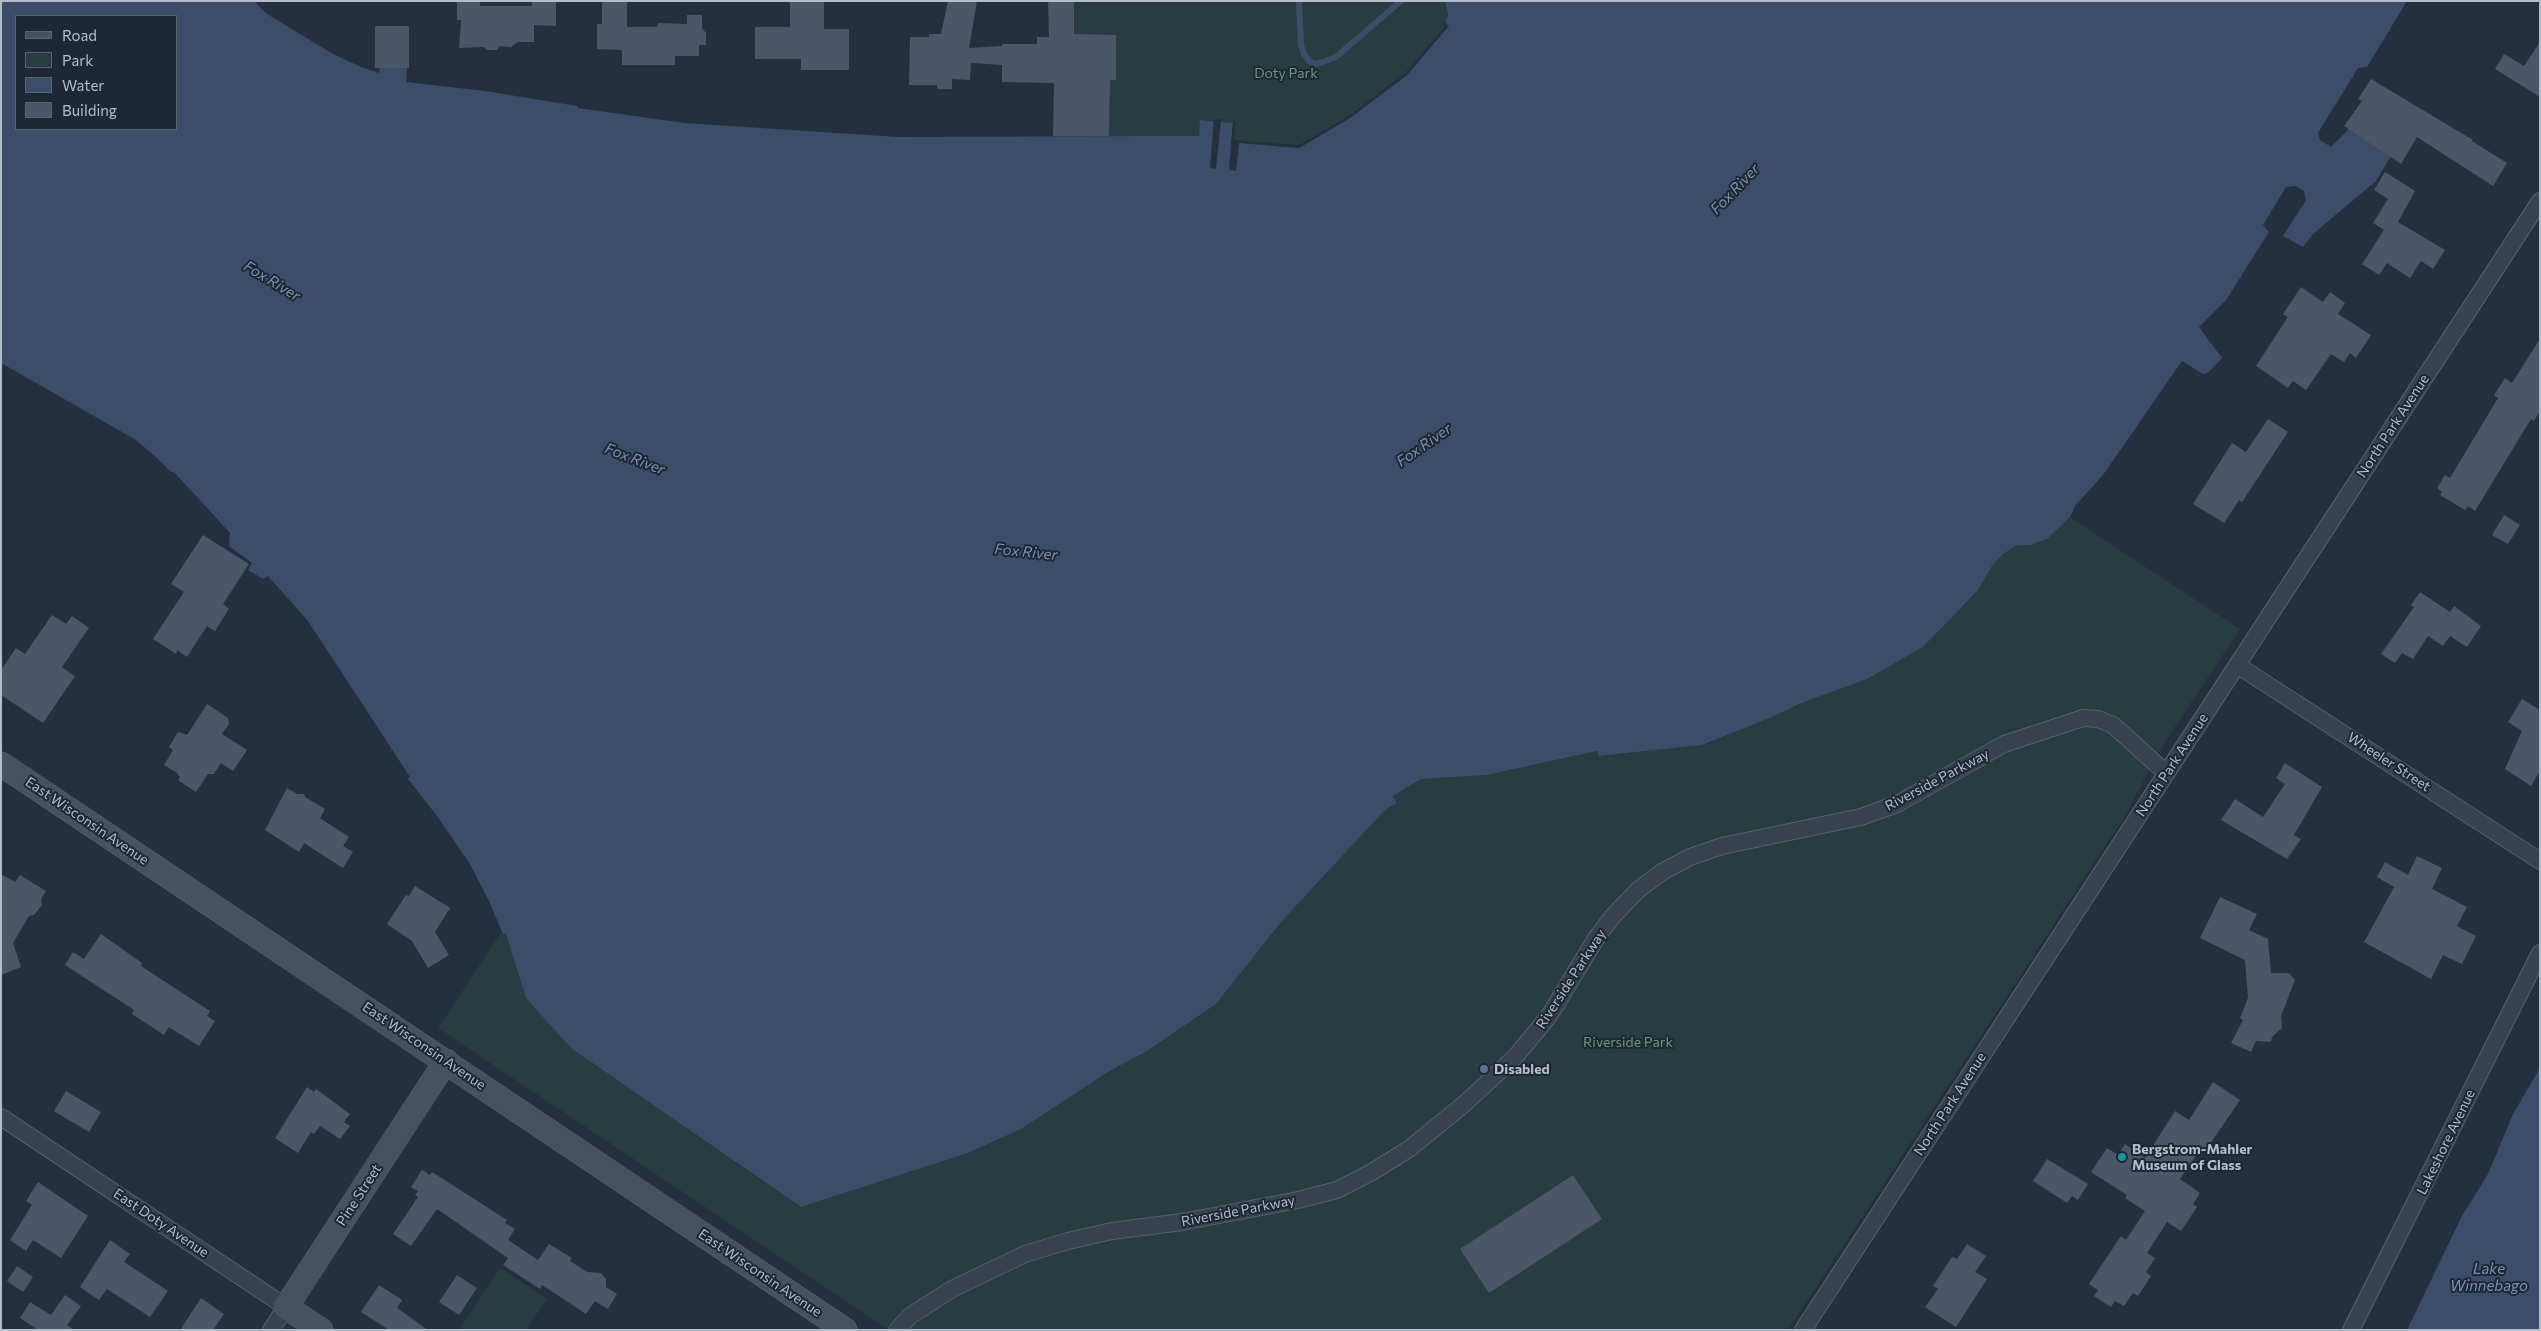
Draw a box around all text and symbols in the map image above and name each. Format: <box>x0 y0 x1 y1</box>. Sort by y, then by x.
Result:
legend <box>15 15 178 130</box>
text: Road <box>62 26 97 44</box>
text: Park <box>62 51 93 69</box>
park label: Doty Park <box>1254 65 1318 81</box>
text: Water <box>62 76 104 94</box>
text: Building <box>62 101 117 119</box>
water label: Fox River <box>1707 160 1763 218</box>
water label: Fox River <box>240 257 304 305</box>
street label: North Park Avenue <box>2353 371 2433 481</box>
water label: Fox River <box>1393 420 1455 470</box>
water label: Fox River <box>602 439 668 479</box>
water label: Fox River <box>994 540 1058 564</box>
street label: North Park Avenue <box>2132 710 2212 820</box>
street label: Wheeler Street <box>2344 729 2434 795</box>
street label: Riverside Parkway <box>1882 745 1992 815</box>
street label: East Wisconsin Avenue <box>22 773 152 869</box>
street label: Riverside Parkway <box>1532 926 1610 1032</box>
street label: East Wisconsin Avenue <box>359 998 489 1094</box>
park label: Riverside Park <box>1583 1034 1673 1050</box>
street label: North Park Avenue <box>1910 1049 1990 1159</box>
place label: Disabled <box>1494 1061 1550 1077</box>
marker: Disabled <box>1478 1063 1490 1075</box>
street label: Lakeshore Avenue <box>2413 1087 2479 1197</box>
place label: Bergstrom-Mahler Museum of Glass <box>2132 1141 2252 1174</box>
marker: Bergstrom-Mahler Museum of Glass <box>2116 1151 2128 1163</box>
street label: Pine Street <box>333 1161 385 1229</box>
street label: East Doty Avenue <box>110 1185 212 1261</box>
street label: Riverside Parkway <box>1180 1192 1296 1230</box>
street label: East Wisconsin Avenue <box>695 1225 825 1321</box>
water label: Lake Winnebago <box>2450 1260 2528 1295</box>

